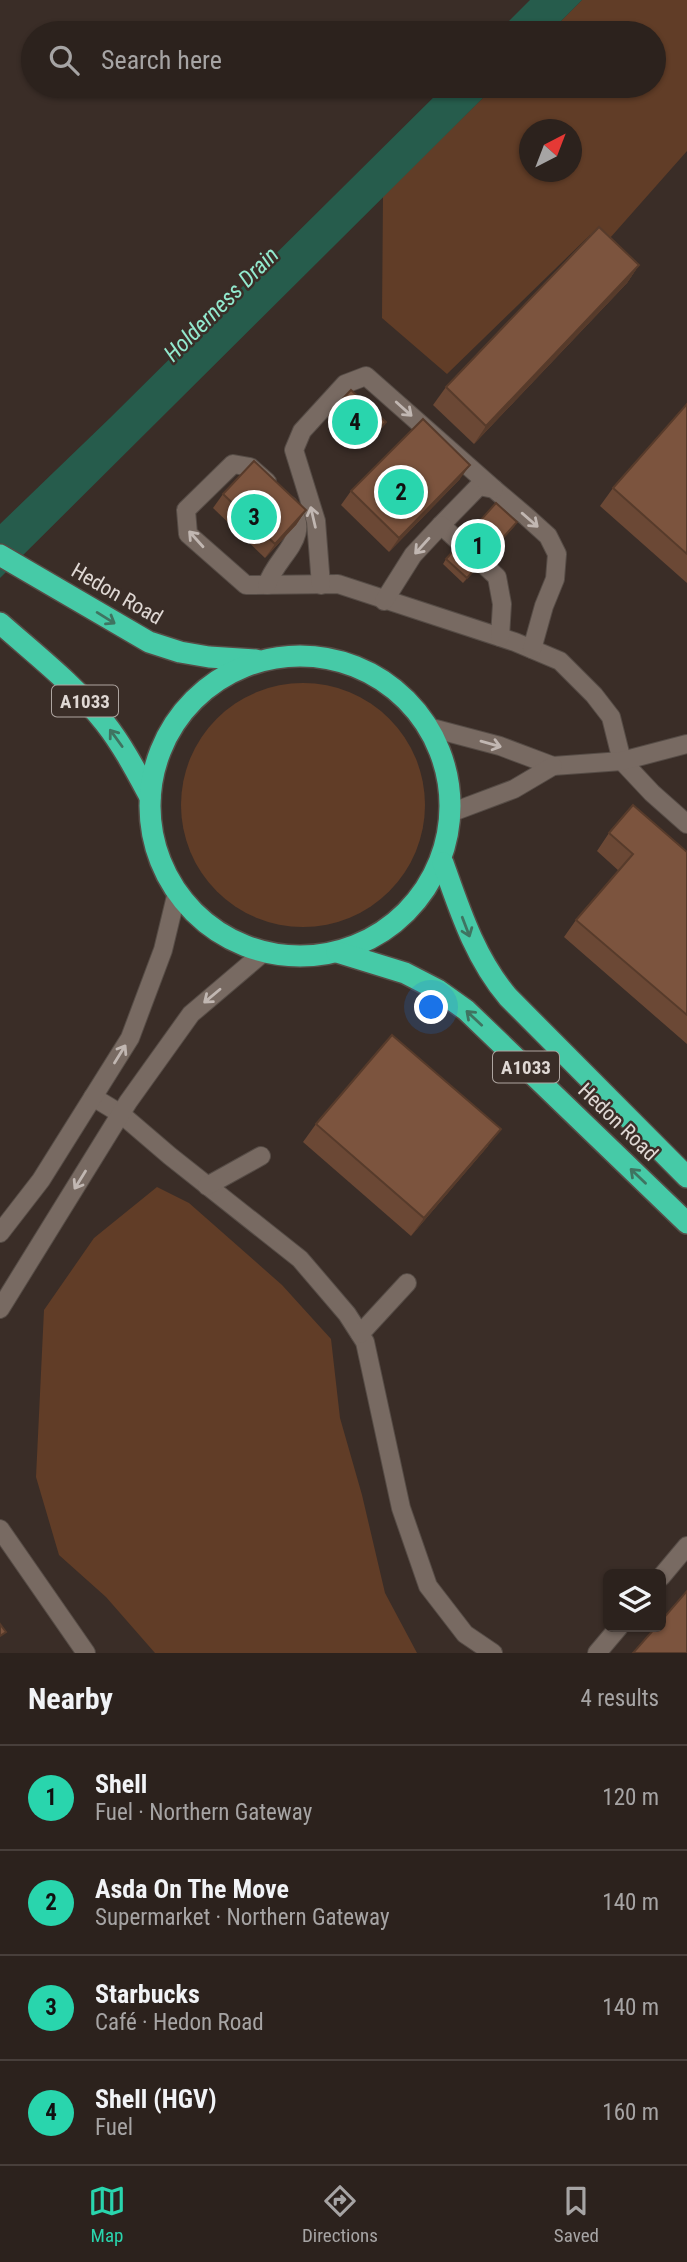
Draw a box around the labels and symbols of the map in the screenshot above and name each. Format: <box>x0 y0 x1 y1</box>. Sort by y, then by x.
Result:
north arrow <box>519 119 582 182</box>
water label: Holderness Drain <box>158 241 284 367</box>
pin: 4 <box>332 396 378 448</box>
one-way arrow <box>395 401 413 417</box>
pin: 2 <box>378 466 424 518</box>
pin: 3 <box>231 491 277 543</box>
one-way arrow <box>306 506 320 529</box>
one-way arrow <box>521 512 539 528</box>
pin: 1 <box>455 520 501 572</box>
one-way arrow <box>188 531 205 549</box>
one-way arrow <box>413 537 430 554</box>
street label: Hedon Road <box>67 558 167 630</box>
one-way arrow <box>96 612 116 626</box>
road number: A1033 <box>52 686 118 716</box>
one-way arrow <box>108 729 123 748</box>
one-way arrow <box>479 738 502 751</box>
one-way arrow <box>461 915 474 937</box>
one-way arrow <box>203 988 221 1004</box>
your location <box>414 990 448 1024</box>
one-way arrow <box>466 1009 483 1026</box>
one-way arrow <box>113 1045 127 1065</box>
road number: A1033 <box>493 1051 559 1082</box>
street label: Hedon Road <box>573 1078 663 1166</box>
one-way arrow <box>630 1167 647 1184</box>
one-way arrow <box>73 1170 87 1190</box>

